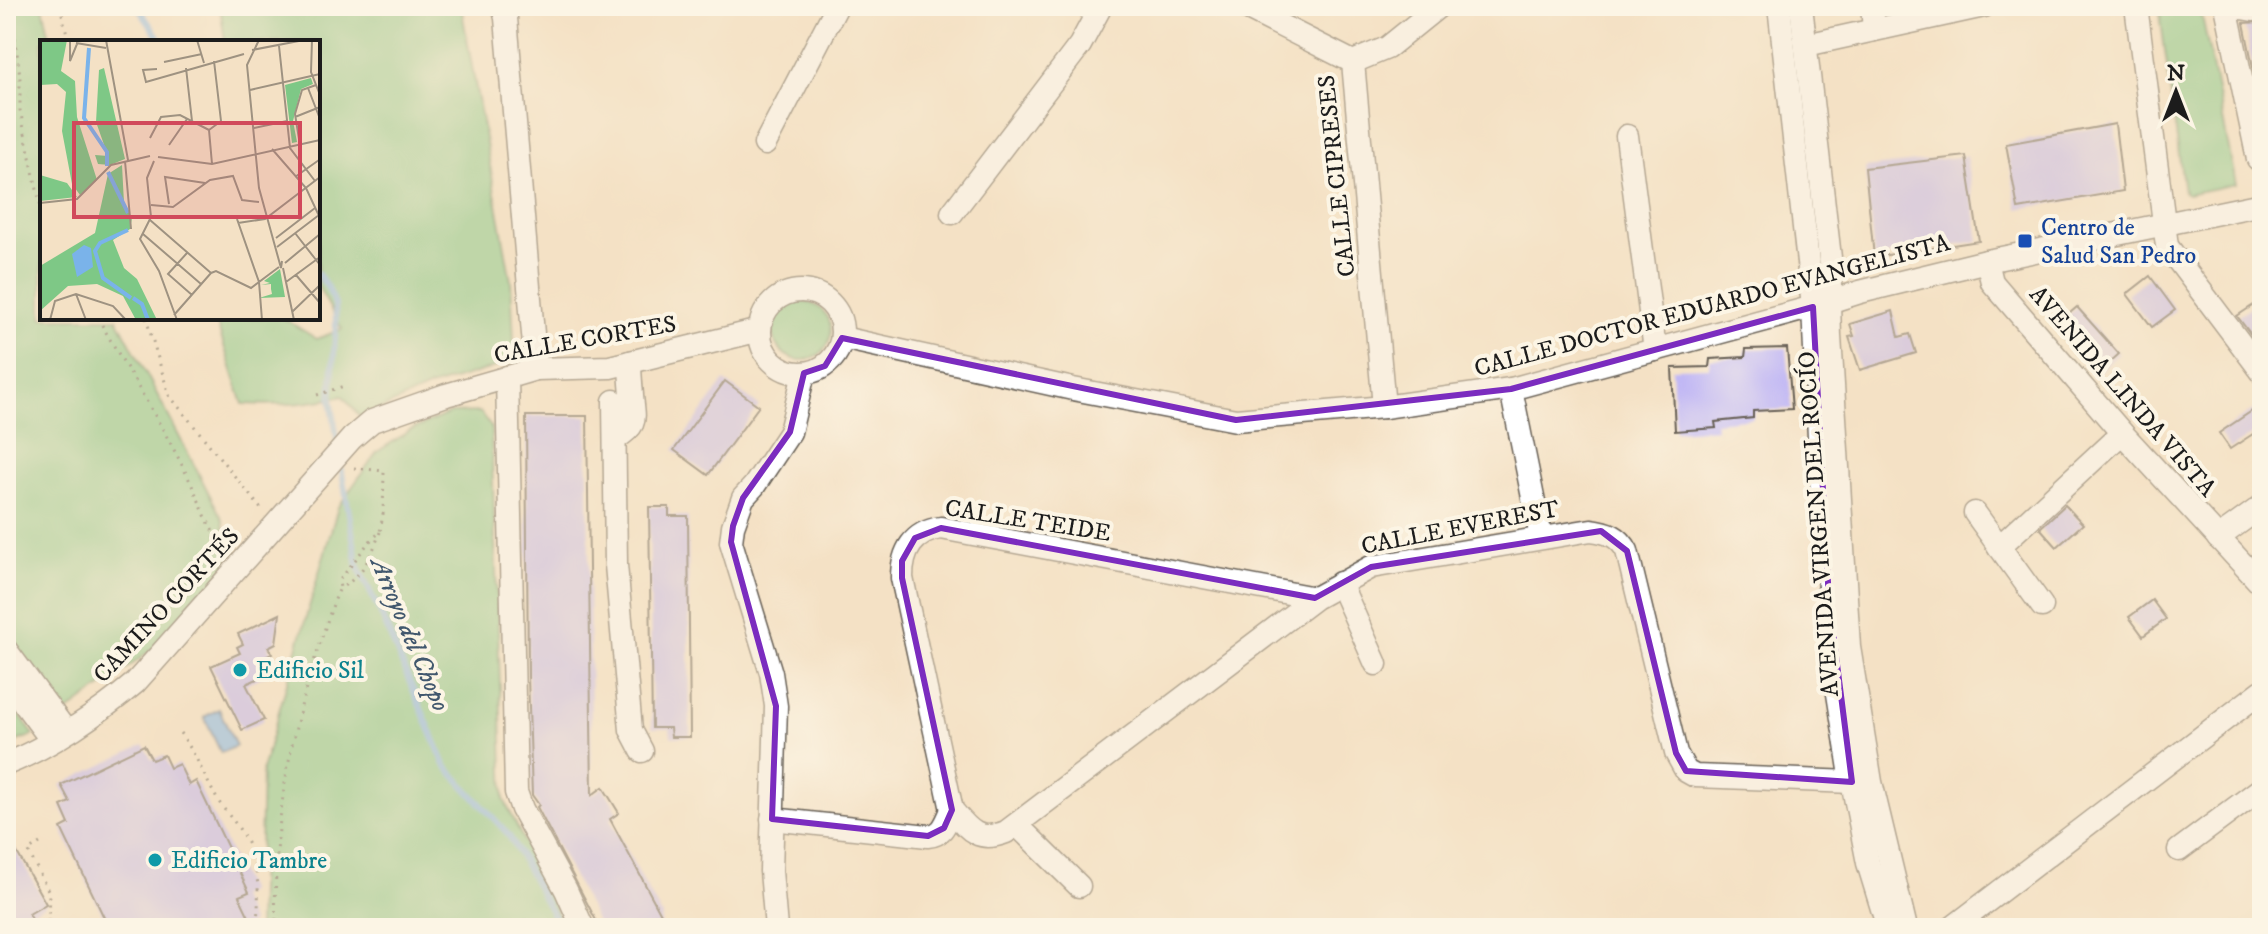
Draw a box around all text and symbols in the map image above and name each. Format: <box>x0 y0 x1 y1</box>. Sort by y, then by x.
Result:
inset map <box>40 40 320 320</box>
north arrow <box>2136 52 2216 132</box>
text: N <box>2167 60 2185 87</box>
street label: CALLE CIPRESES <box>1311 73 1363 278</box>
place label: Centro de Salud San Pedro <box>2041 213 2196 271</box>
street label: CALLE DOCTOR EDUARDO EVANGELISTA <box>1471 228 1954 384</box>
marker: Centro de Salud San Pedro <box>2016 232 2034 250</box>
street label: AVENIDA LINDA VISTA <box>2022 280 2223 504</box>
street label: CALLE CORTES <box>492 309 679 371</box>
street label: AVENIDA VIRGEN DEL ROCÍO <box>1791 350 1846 698</box>
street label: CALLE TEIDE <box>943 493 1113 549</box>
street label: CALLE EVEREST <box>1359 494 1562 562</box>
street label: CAMINO CORTÉS <box>87 522 246 689</box>
water label: Arroyo del Chopo <box>361 550 457 717</box>
place label: Edificio Sil <box>256 656 365 686</box>
marker: Edificio Sil <box>231 661 249 679</box>
place label: Edificio Tambre <box>171 846 327 876</box>
marker: Edificio Tambre <box>146 851 164 869</box>

